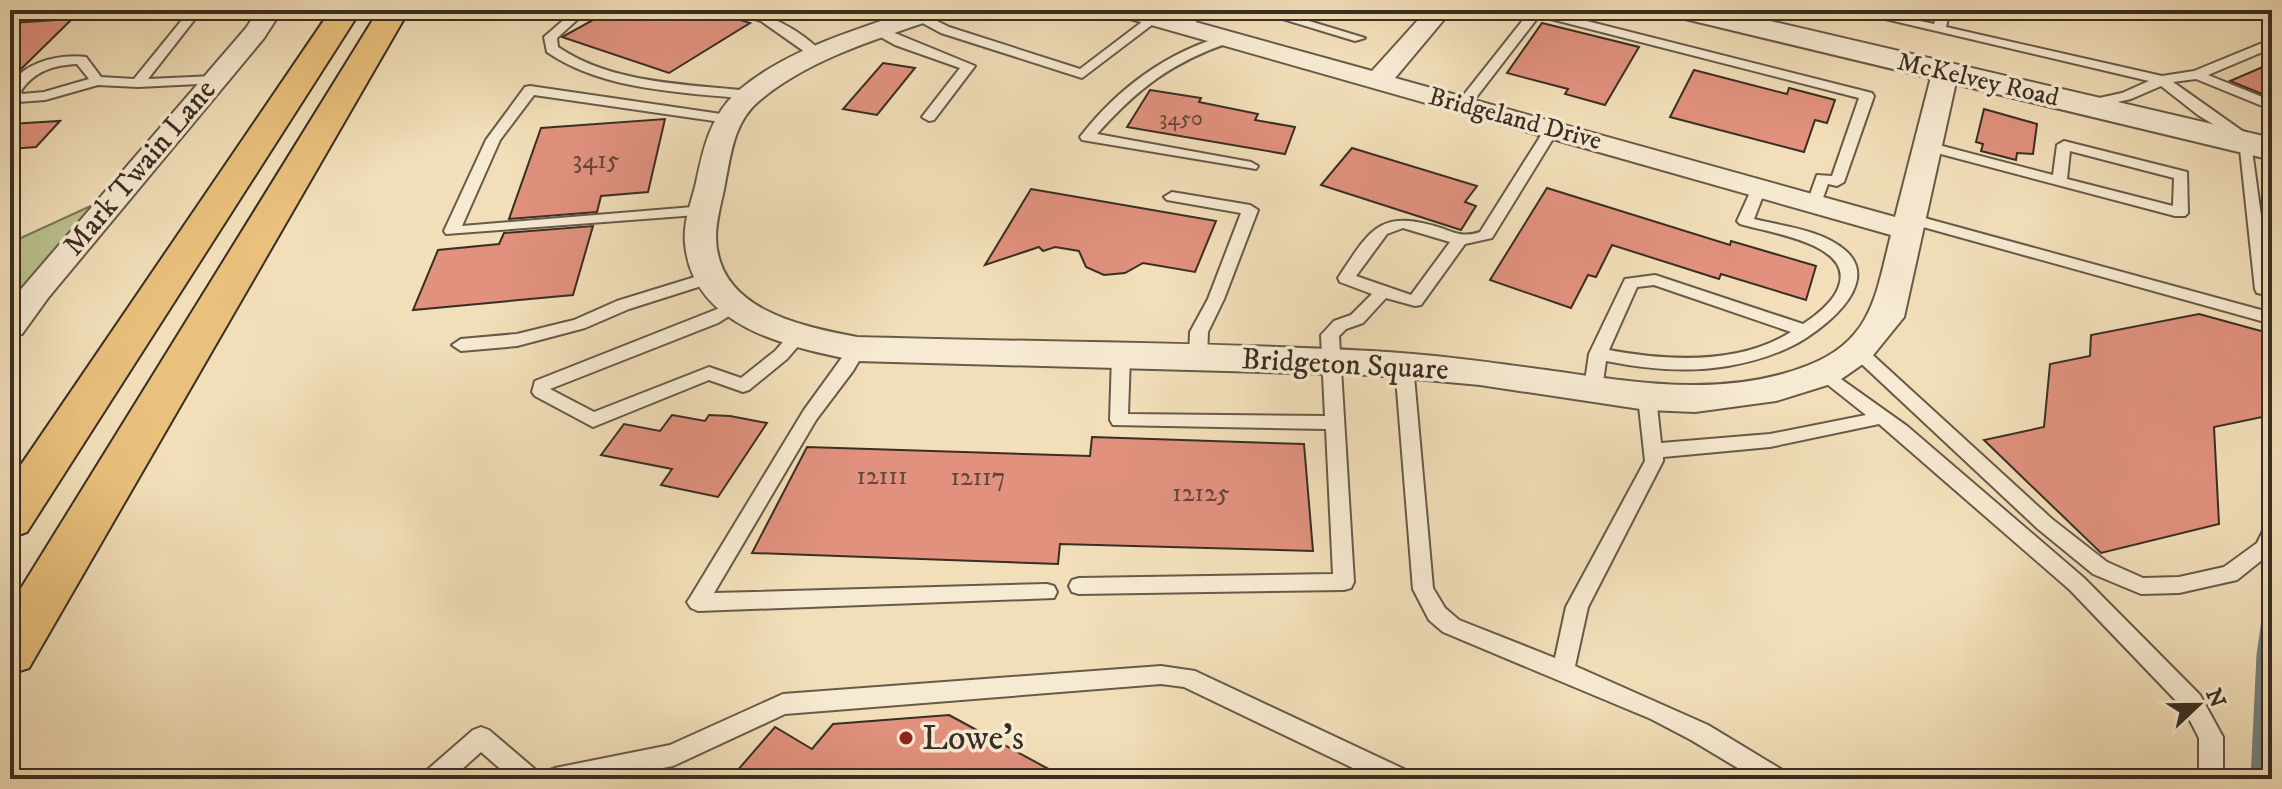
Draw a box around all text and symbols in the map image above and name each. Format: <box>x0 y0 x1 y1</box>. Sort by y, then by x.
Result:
street label: McKelvey Road <box>1894 45 2062 115</box>
street label: Mark Twain Lane <box>56 72 224 264</box>
street label: Bridgeland Drive <box>1425 80 1605 158</box>
house number: 3450 <box>1159 105 1203 132</box>
house number: 3415 <box>573 144 620 177</box>
street label: Bridgeton Square <box>1240 341 1450 389</box>
house number: 12111 <box>857 460 907 493</box>
house number: 12117 <box>950 461 1006 494</box>
house number: 12125 <box>1172 477 1230 510</box>
north arrow <box>2158 665 2238 745</box>
text: N <box>2199 685 2231 712</box>
place label: Lowe's <box>922 716 1024 761</box>
marker: Lowe's <box>897 729 915 747</box>

